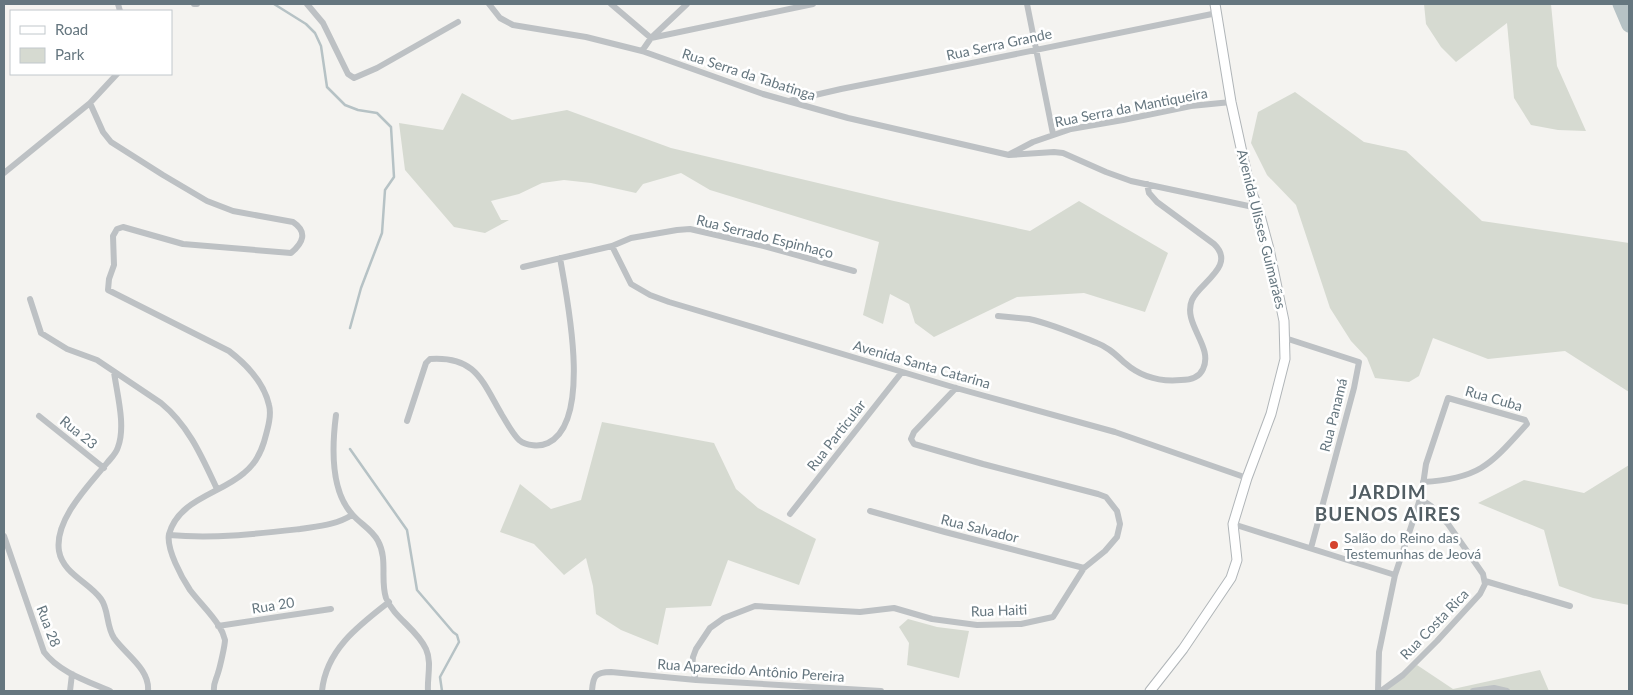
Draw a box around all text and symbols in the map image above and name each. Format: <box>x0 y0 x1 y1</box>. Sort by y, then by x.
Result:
legend <box>10 10 172 75</box>
text: Road <box>55 20 88 38</box>
street label: Rua Serra Grande <box>945 25 1053 63</box>
street label: Rua Serra da Tabatinga <box>680 44 818 104</box>
text: Park <box>55 45 85 63</box>
street label: Rua Serra da Mantiqueira <box>1053 84 1209 130</box>
street label: Avenida Ulisses Guimarães <box>1234 147 1290 311</box>
street label: Rua Serrado Espinhaço <box>695 211 835 261</box>
street label: Avenida Santa Catarina <box>851 336 993 392</box>
street label: Rua Panamá <box>1316 376 1350 454</box>
street label: Rua Cuba <box>1463 382 1525 414</box>
street label: Rua Particular <box>803 396 869 474</box>
street label: Rua 23 <box>57 412 101 452</box>
district label: JARDIM BUENOS AIRES <box>1315 480 1461 525</box>
street label: Rua Salvador <box>939 510 1021 546</box>
place label: Salão do Reino das Testemunhas de Jeová <box>1344 529 1481 562</box>
marker: Salão do Reino das Testemunhas de Jeová <box>1328 539 1340 551</box>
street label: Rua Costa Rica <box>1396 585 1472 663</box>
street label: Rua 20 <box>250 593 296 617</box>
street label: Rua Haiti <box>971 601 1027 619</box>
street label: Rua 28 <box>33 603 65 649</box>
street label: Rua Aparecido Antônio Pereira <box>657 655 845 685</box>

